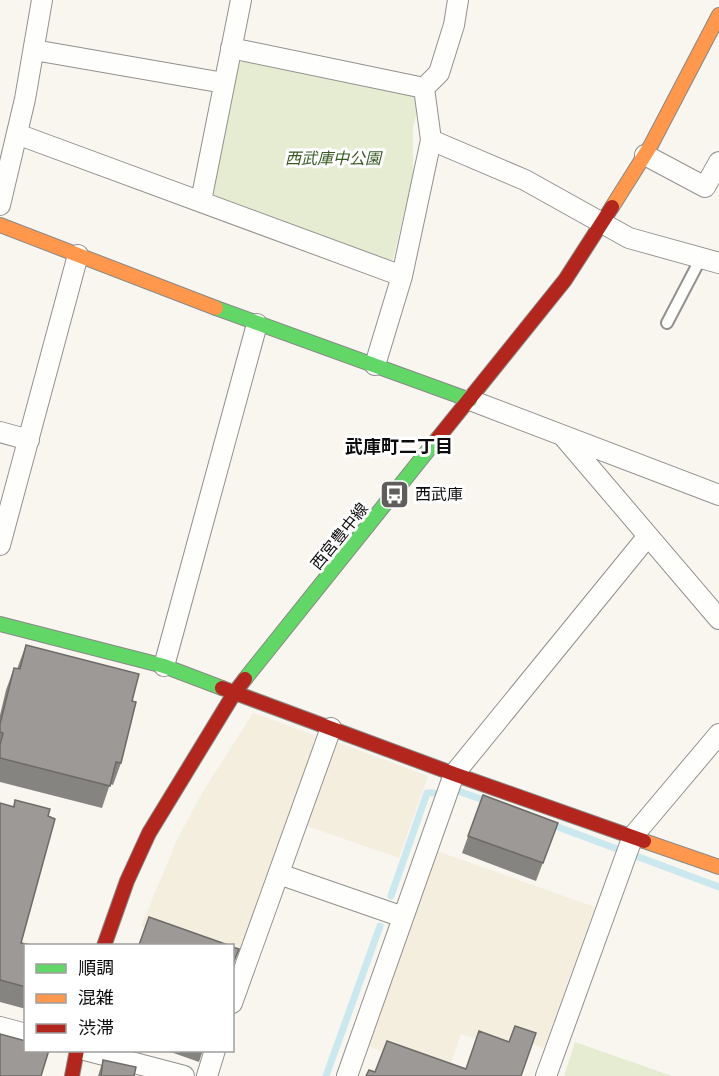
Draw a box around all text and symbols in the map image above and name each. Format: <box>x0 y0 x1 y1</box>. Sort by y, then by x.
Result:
park label: 西武庫中公園 <box>285 148 383 168</box>
district label: 武庫町二丁目 <box>345 435 453 458</box>
bus stop icon: 西武庫 <box>378 478 410 510</box>
place label: 西武庫 <box>415 484 463 504</box>
street label: 西宮豊中線 <box>306 499 372 573</box>
legend <box>24 944 234 1052</box>
text: 順調 <box>78 956 114 979</box>
text: 混雑 <box>78 986 114 1009</box>
text: 渋滞 <box>78 1016 114 1039</box>

